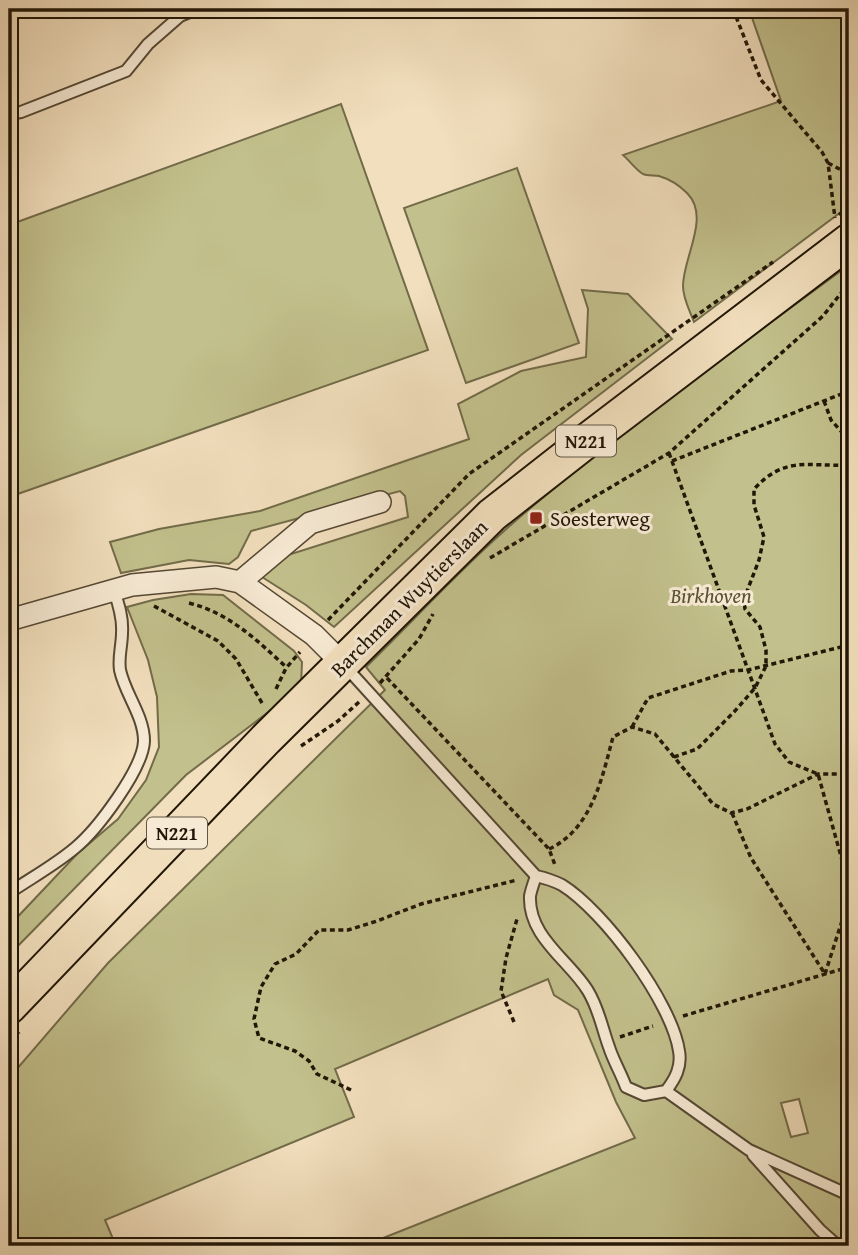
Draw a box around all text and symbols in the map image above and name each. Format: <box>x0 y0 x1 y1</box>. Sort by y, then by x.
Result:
road number: N221 <box>556 426 616 456</box>
place label: Soesterweg <box>550 503 650 534</box>
marker: Soesterweg <box>528 510 544 526</box>
street label: Barchman Wuytierslaan <box>323 512 495 684</box>
park label: Birkhoven <box>669 580 752 611</box>
road number: N221 <box>147 818 207 848</box>

